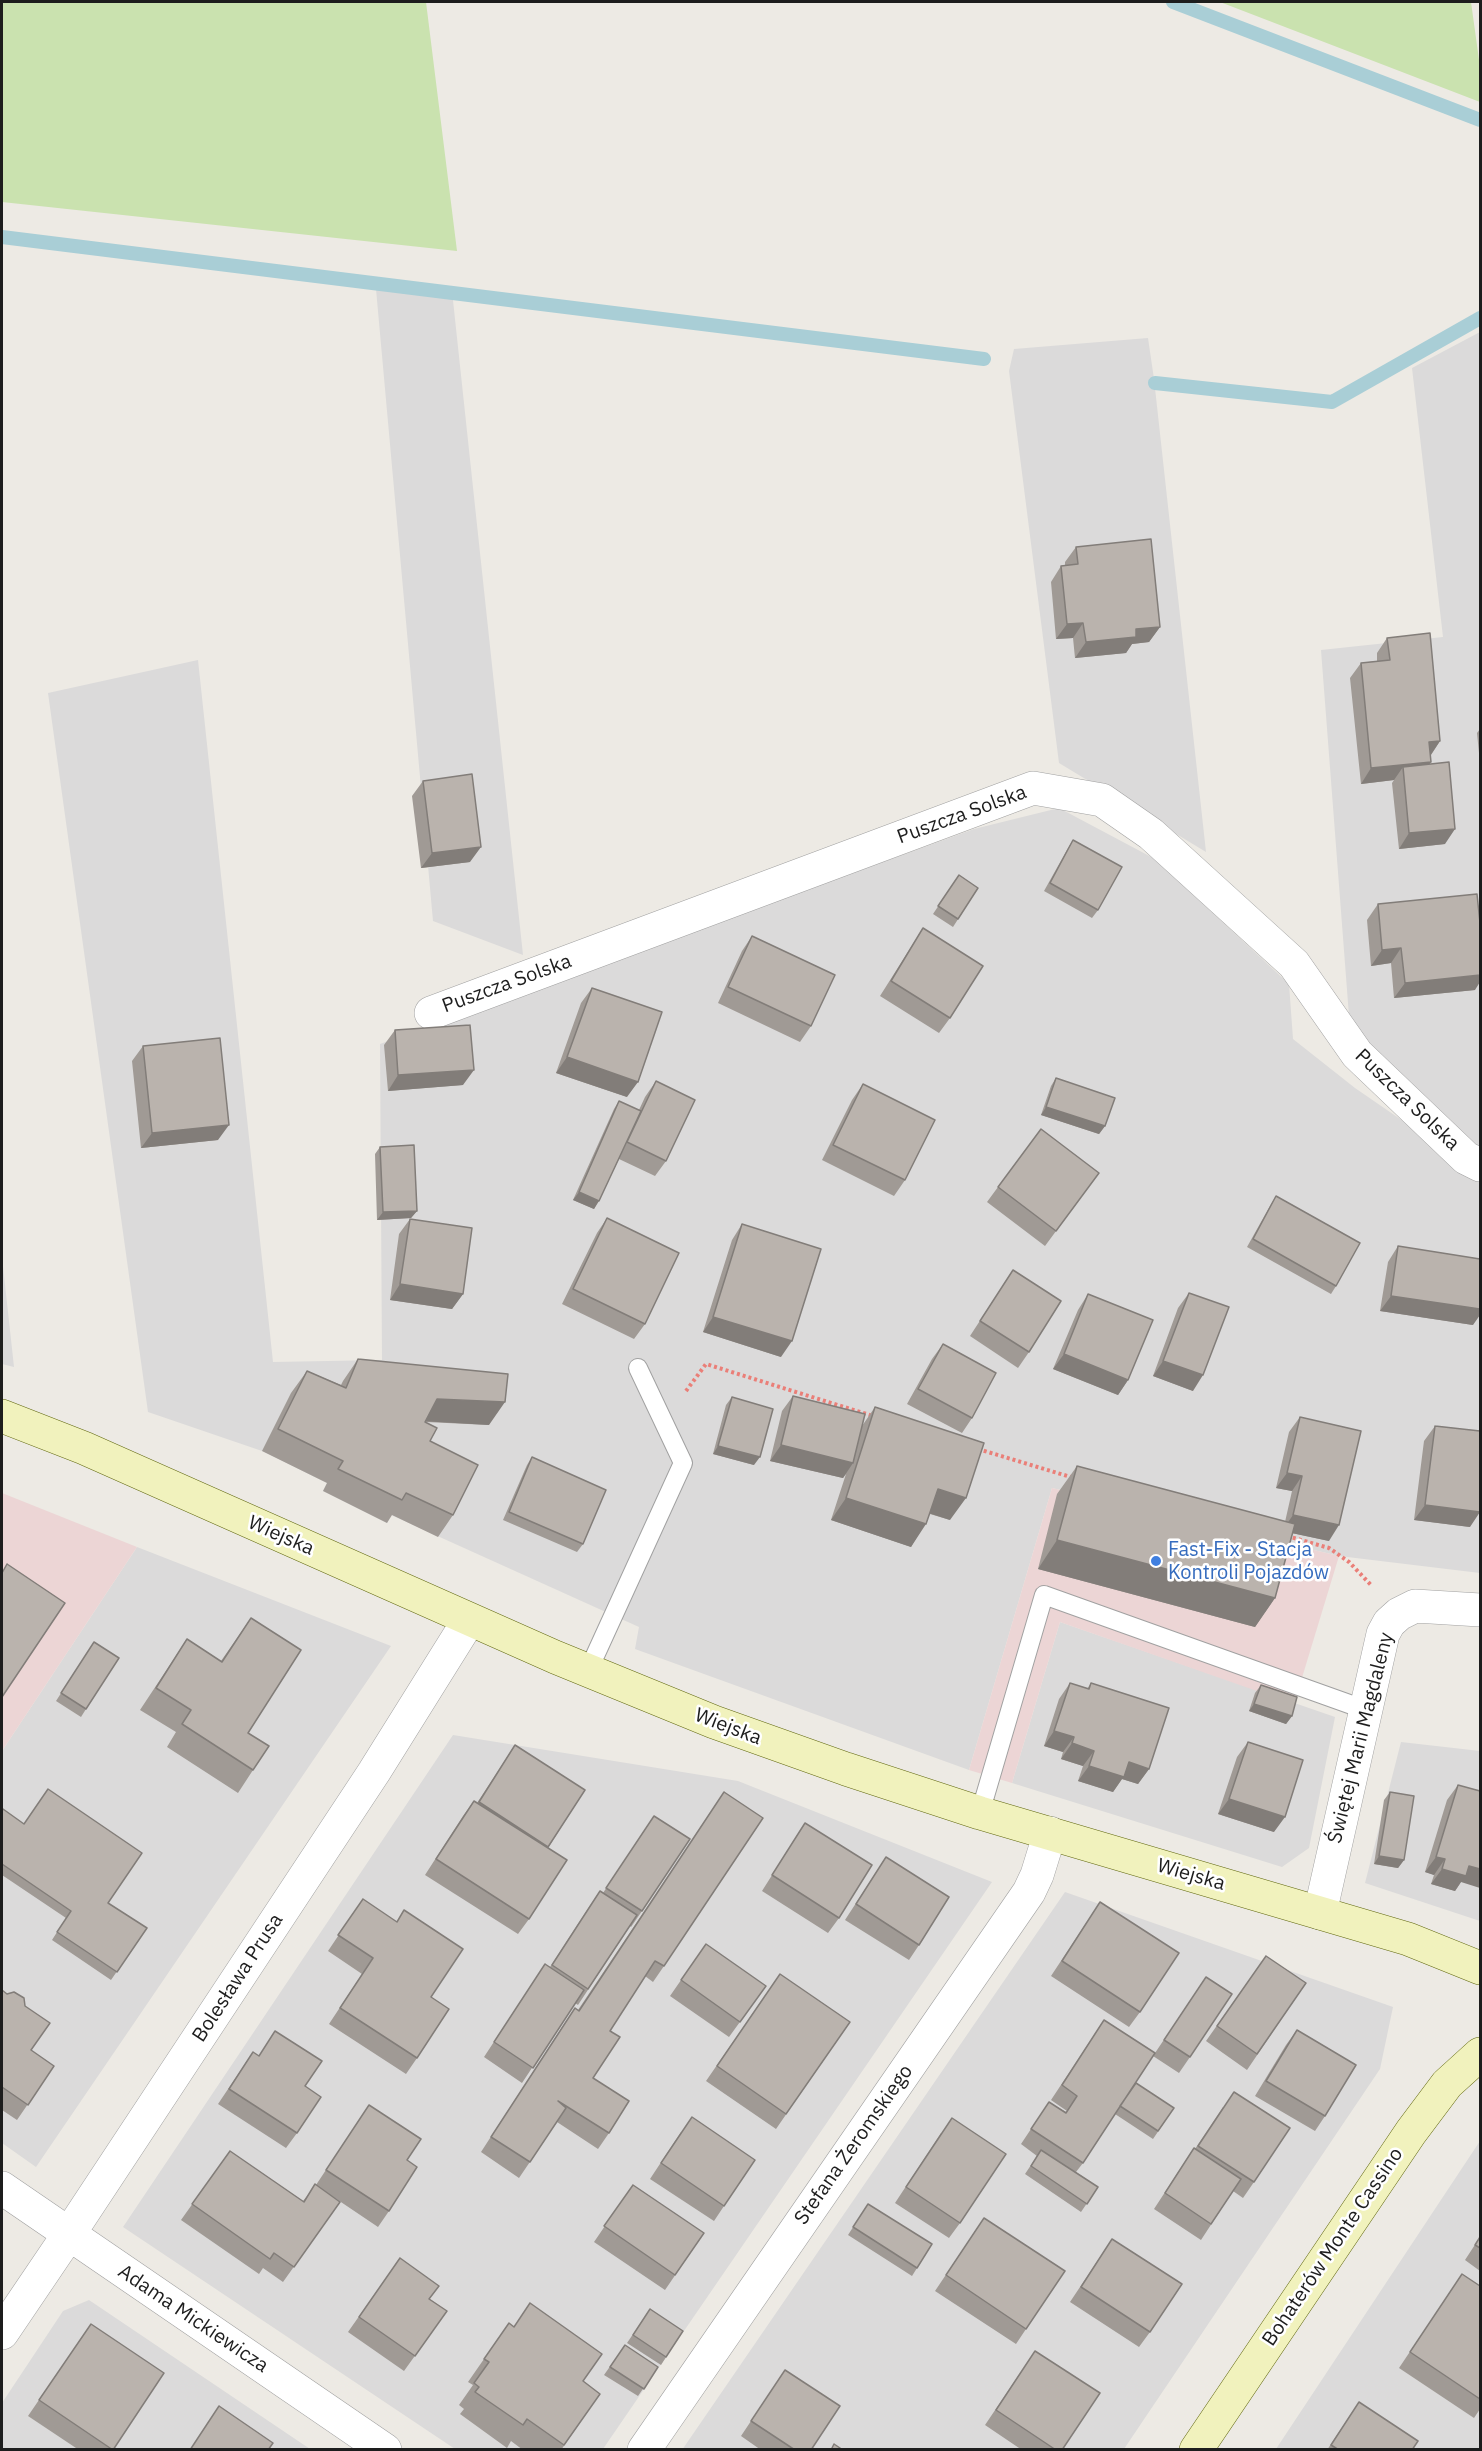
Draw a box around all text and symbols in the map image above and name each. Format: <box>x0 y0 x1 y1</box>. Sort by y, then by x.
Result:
street label: Puszcza Solska <box>894 780 1030 850</box>
street label: Puszcza Solska <box>439 949 575 1019</box>
street label: Puszcza Solska <box>1350 1044 1464 1156</box>
street label: Wiejska <box>244 1511 318 1561</box>
place label: Fast-Fix - Stacja Kontroli Pojazdów <box>1168 1538 1329 1585</box>
marker: Fast-Fix - Stacja Kontroli Pojazdów <box>1149 1554 1163 1568</box>
street label: Świętej Marii Magdaleny <box>1323 1630 1399 1846</box>
street label: Wiejska <box>691 1703 765 1751</box>
street label: Wiejska <box>1154 1854 1228 1896</box>
street label: Bolesława Prusa <box>188 1909 288 2047</box>
street label: Stefana Żeromskiego <box>790 2060 918 2230</box>
street label: Bohaterów Monte Cassino <box>1258 2143 1408 2351</box>
street label: Adama Mickiewicza <box>113 2260 273 2378</box>

